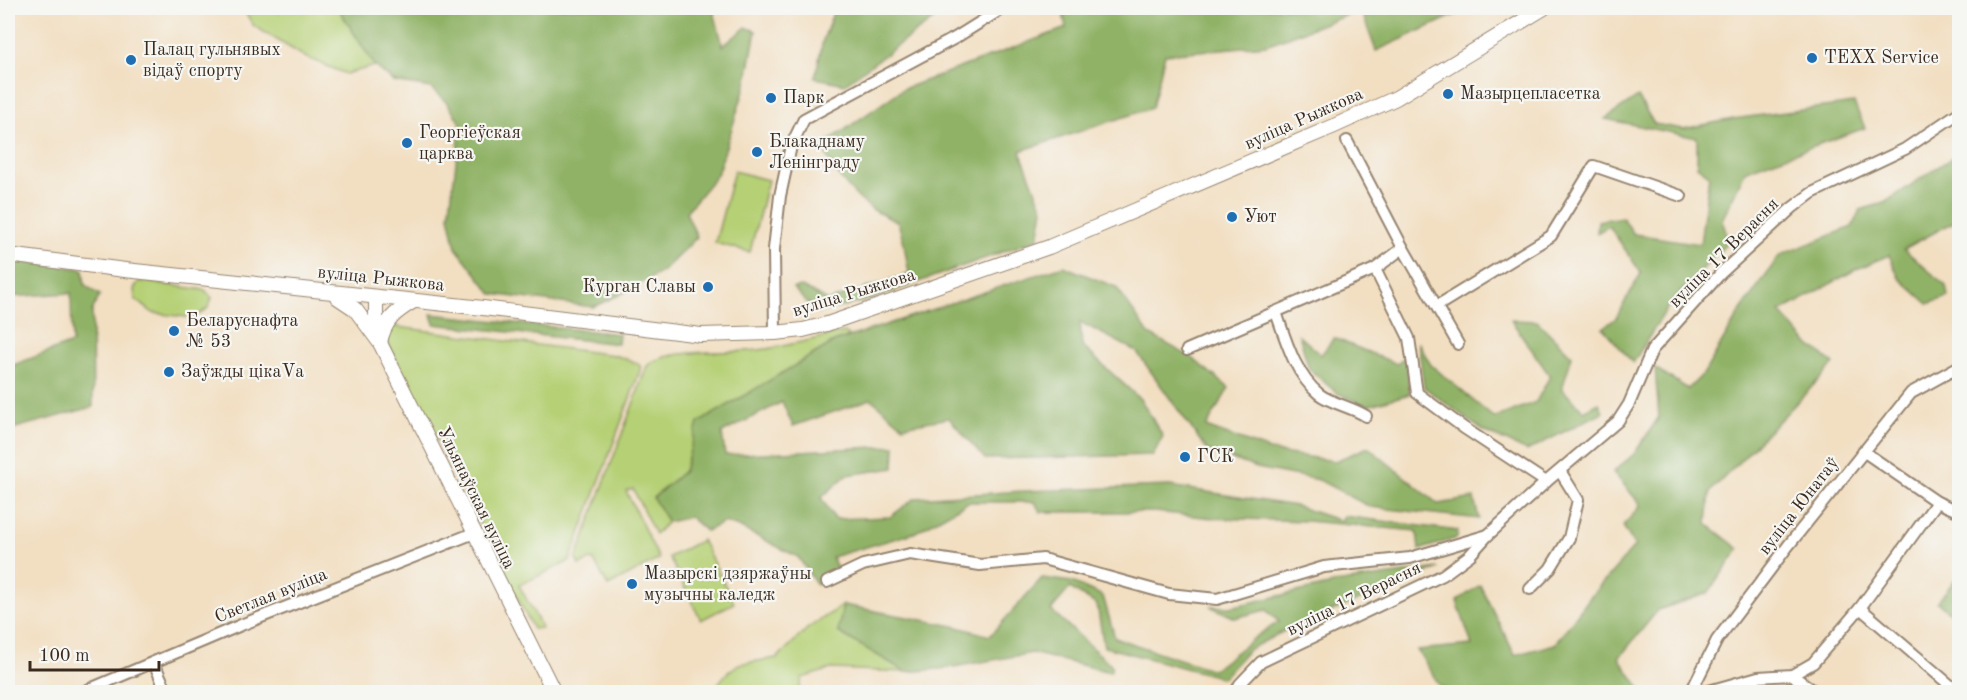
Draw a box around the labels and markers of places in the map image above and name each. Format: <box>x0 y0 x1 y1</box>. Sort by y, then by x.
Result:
place label: Палац гульнявых відаў спорту <box>143 41 281 80</box>
place label: TEXX Service <box>1824 49 1939 67</box>
marker: TEXX Service <box>1805 51 1819 65</box>
marker: Палац гульнявых відаў спорту <box>124 53 138 67</box>
place label: Мазырцепласетка <box>1460 85 1601 103</box>
marker: Мазырцепласетка <box>1441 87 1455 101</box>
place label: Парк <box>783 89 824 107</box>
marker: Парк <box>764 91 778 105</box>
place label: Георгіеўская царква <box>419 124 521 163</box>
place label: Блакаднаму Ленінграду <box>769 133 866 172</box>
marker: Георгіеўская царква <box>400 136 414 150</box>
marker: Блакаднаму Ленінграду <box>750 145 764 159</box>
place label: Уют <box>1244 208 1277 226</box>
marker: Уют <box>1225 210 1239 224</box>
place label: Курган Славы <box>582 278 696 296</box>
marker: Курган Славы <box>701 280 715 294</box>
place label: Беларуснафта № 53 <box>186 312 299 351</box>
marker: Беларуснафта № 53 <box>167 324 181 338</box>
place label: Заўжды цікаVа <box>181 363 304 381</box>
marker: Заўжды цікаVа <box>162 365 176 379</box>
place label: ГСК <box>1197 448 1234 466</box>
marker: ГСК <box>1178 450 1192 464</box>
place label: Мазырскі дзяржаўны музычны каледж <box>644 565 811 604</box>
marker: Мазырскі дзяржаўны музычны каледж <box>625 577 639 591</box>

